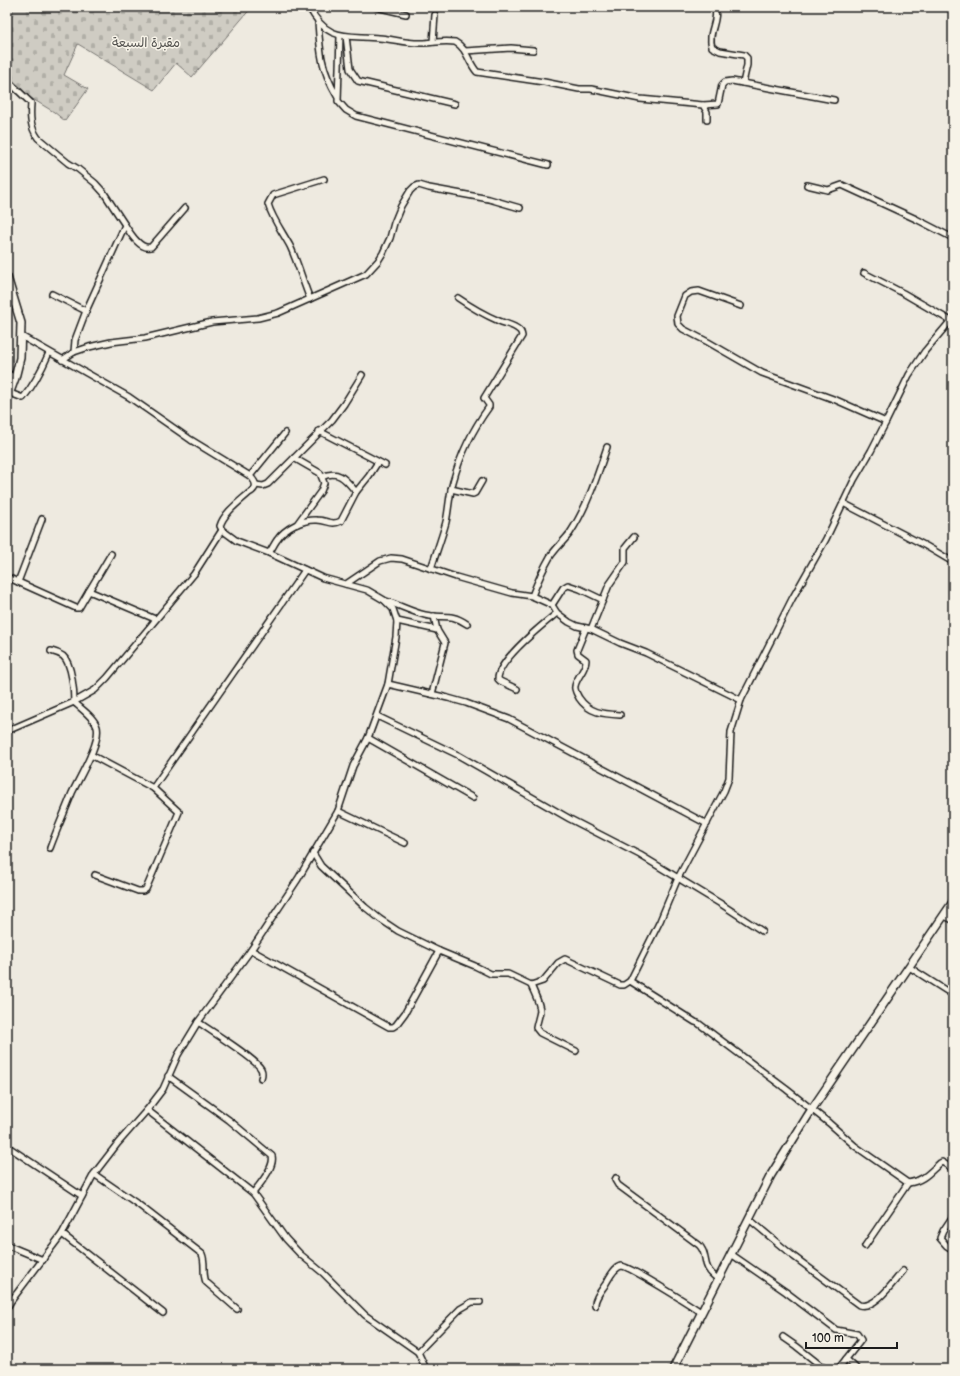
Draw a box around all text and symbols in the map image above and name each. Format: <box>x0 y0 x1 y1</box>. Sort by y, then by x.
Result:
park label: مقبرة السبعة <box>112 35 180 51</box>
scale bar <box>806 1324 897 1350</box>
text: 100 m <box>812 1331 844 1346</box>

